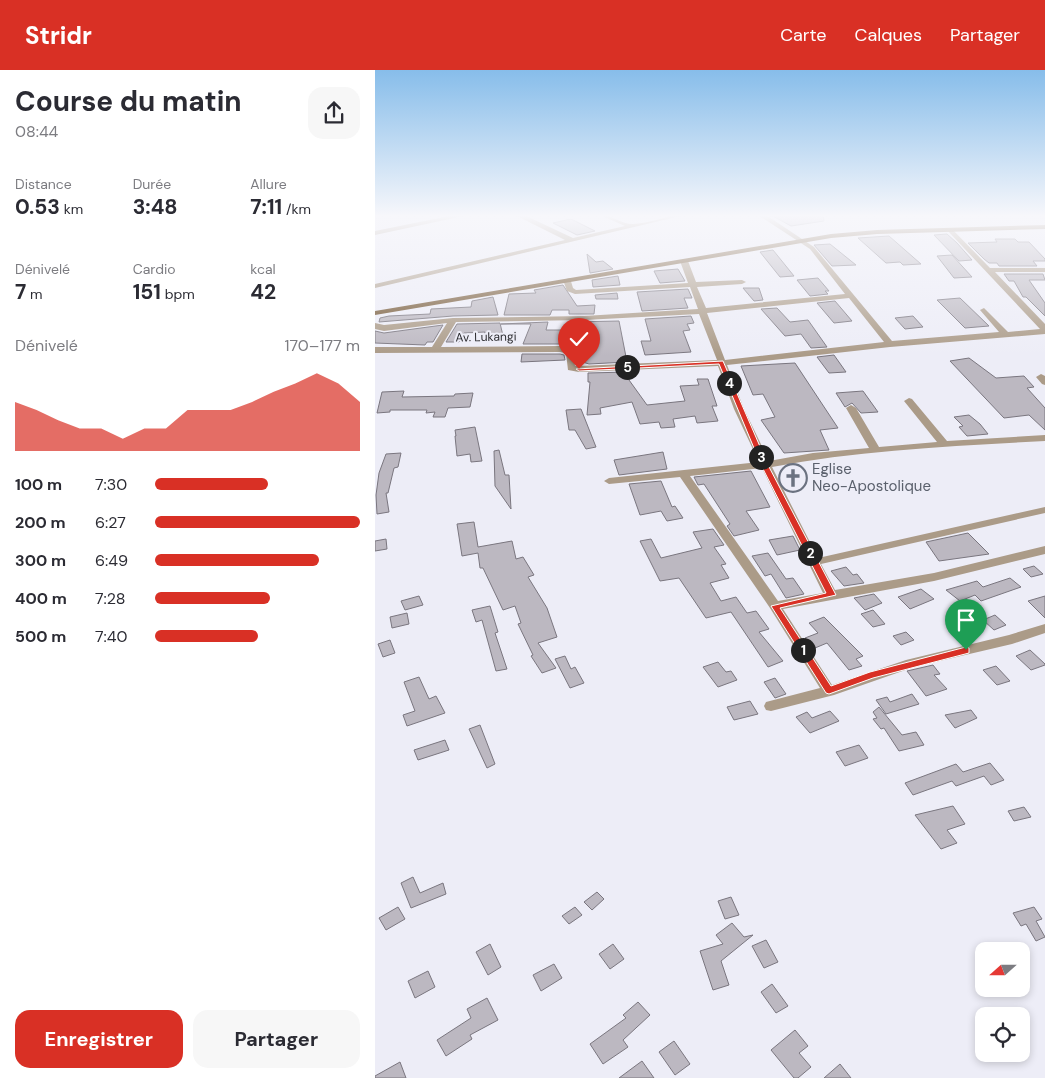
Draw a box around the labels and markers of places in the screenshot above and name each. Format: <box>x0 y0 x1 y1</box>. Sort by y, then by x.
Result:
pin <box>558 318 600 369</box>
pin: 5 <box>615 354 639 380</box>
pin: 4 <box>717 370 741 396</box>
pin: 3 <box>749 444 773 470</box>
place label: Eglise Neo-Apostolique <box>812 459 931 496</box>
church icon: Eglise Neo-Apostolique <box>778 463 808 493</box>
pin: 2 <box>797 540 823 566</box>
pin <box>945 599 987 650</box>
pin: 1 <box>791 638 815 662</box>

